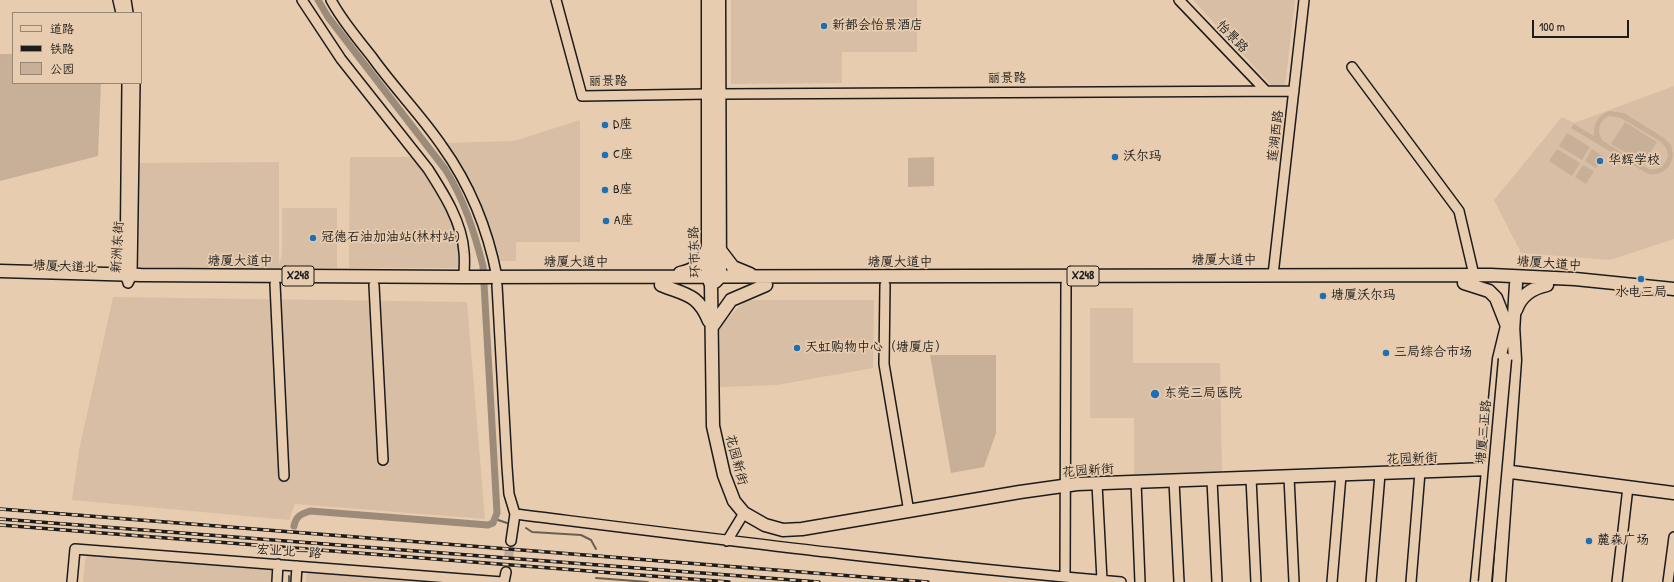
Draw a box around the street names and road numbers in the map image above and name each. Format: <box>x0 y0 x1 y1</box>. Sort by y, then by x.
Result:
street label: 怡景路 <box>1213 18 1251 56</box>
street label: 丽景路 <box>988 71 1026 87</box>
street label: 丽景路 <box>589 74 627 90</box>
street label: 莲湖西路 <box>1265 109 1287 163</box>
street label: 新洲东街 <box>109 221 127 273</box>
street label: 环市东路 <box>686 226 704 278</box>
street label: 塘厦大道中 <box>1192 253 1256 269</box>
street label: 塘厦大道中 <box>208 254 272 270</box>
street label: 塘厦大道中 <box>1516 254 1582 274</box>
street label: 塘厦大道中 <box>544 255 608 271</box>
street label: 塘厦大道中 <box>868 255 932 271</box>
street label: 塘厦大道北 <box>32 258 98 276</box>
road number: X248 <box>282 266 314 286</box>
road number: X248 <box>1067 266 1099 286</box>
street label: 塘厦三正路 <box>1473 399 1495 465</box>
street label: 花园新街 <box>722 433 750 487</box>
street label: 花园新街 <box>1386 450 1438 468</box>
street label: 花园新街 <box>1062 461 1114 481</box>
street label: 宏业北一路 <box>256 542 322 562</box>

